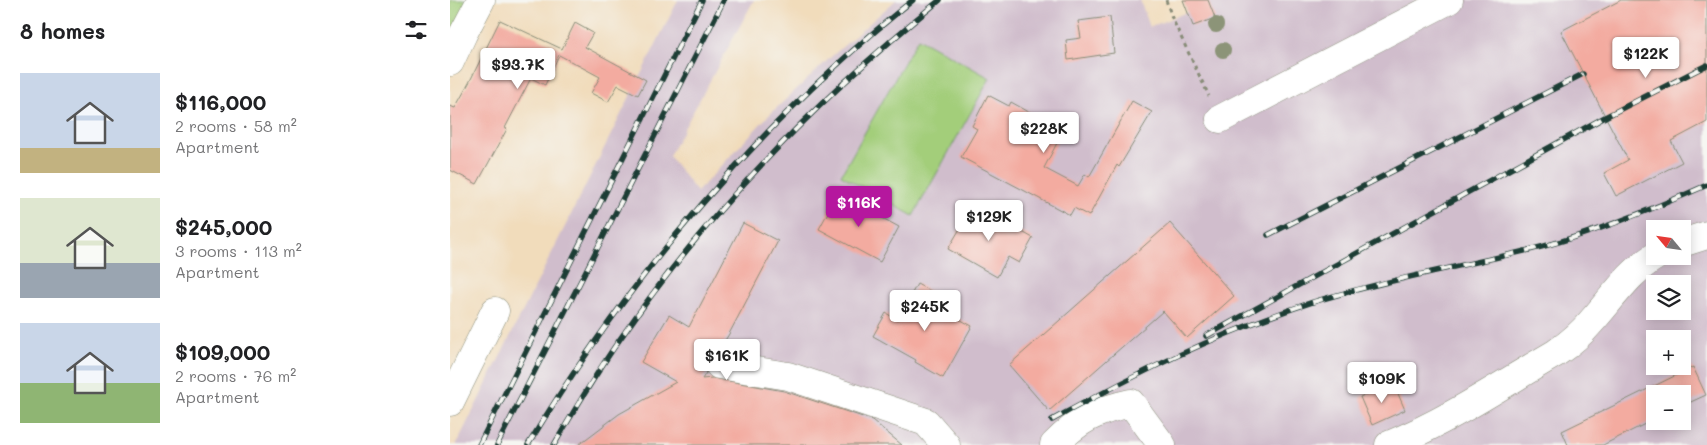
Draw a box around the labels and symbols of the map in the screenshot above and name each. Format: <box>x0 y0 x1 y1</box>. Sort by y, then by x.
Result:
pin: $122K <box>1611 36 1681 79</box>
pin: $93.7K <box>477 48 559 90</box>
pin: $228K <box>1009 112 1079 154</box>
pin: $116K <box>824 186 894 228</box>
pin: $129K <box>954 200 1024 242</box>
north arrow <box>1646 220 1691 265</box>
pin: $245K <box>890 290 960 332</box>
pin: $161K <box>692 338 762 381</box>
pin: $109K <box>1347 362 1417 404</box>

